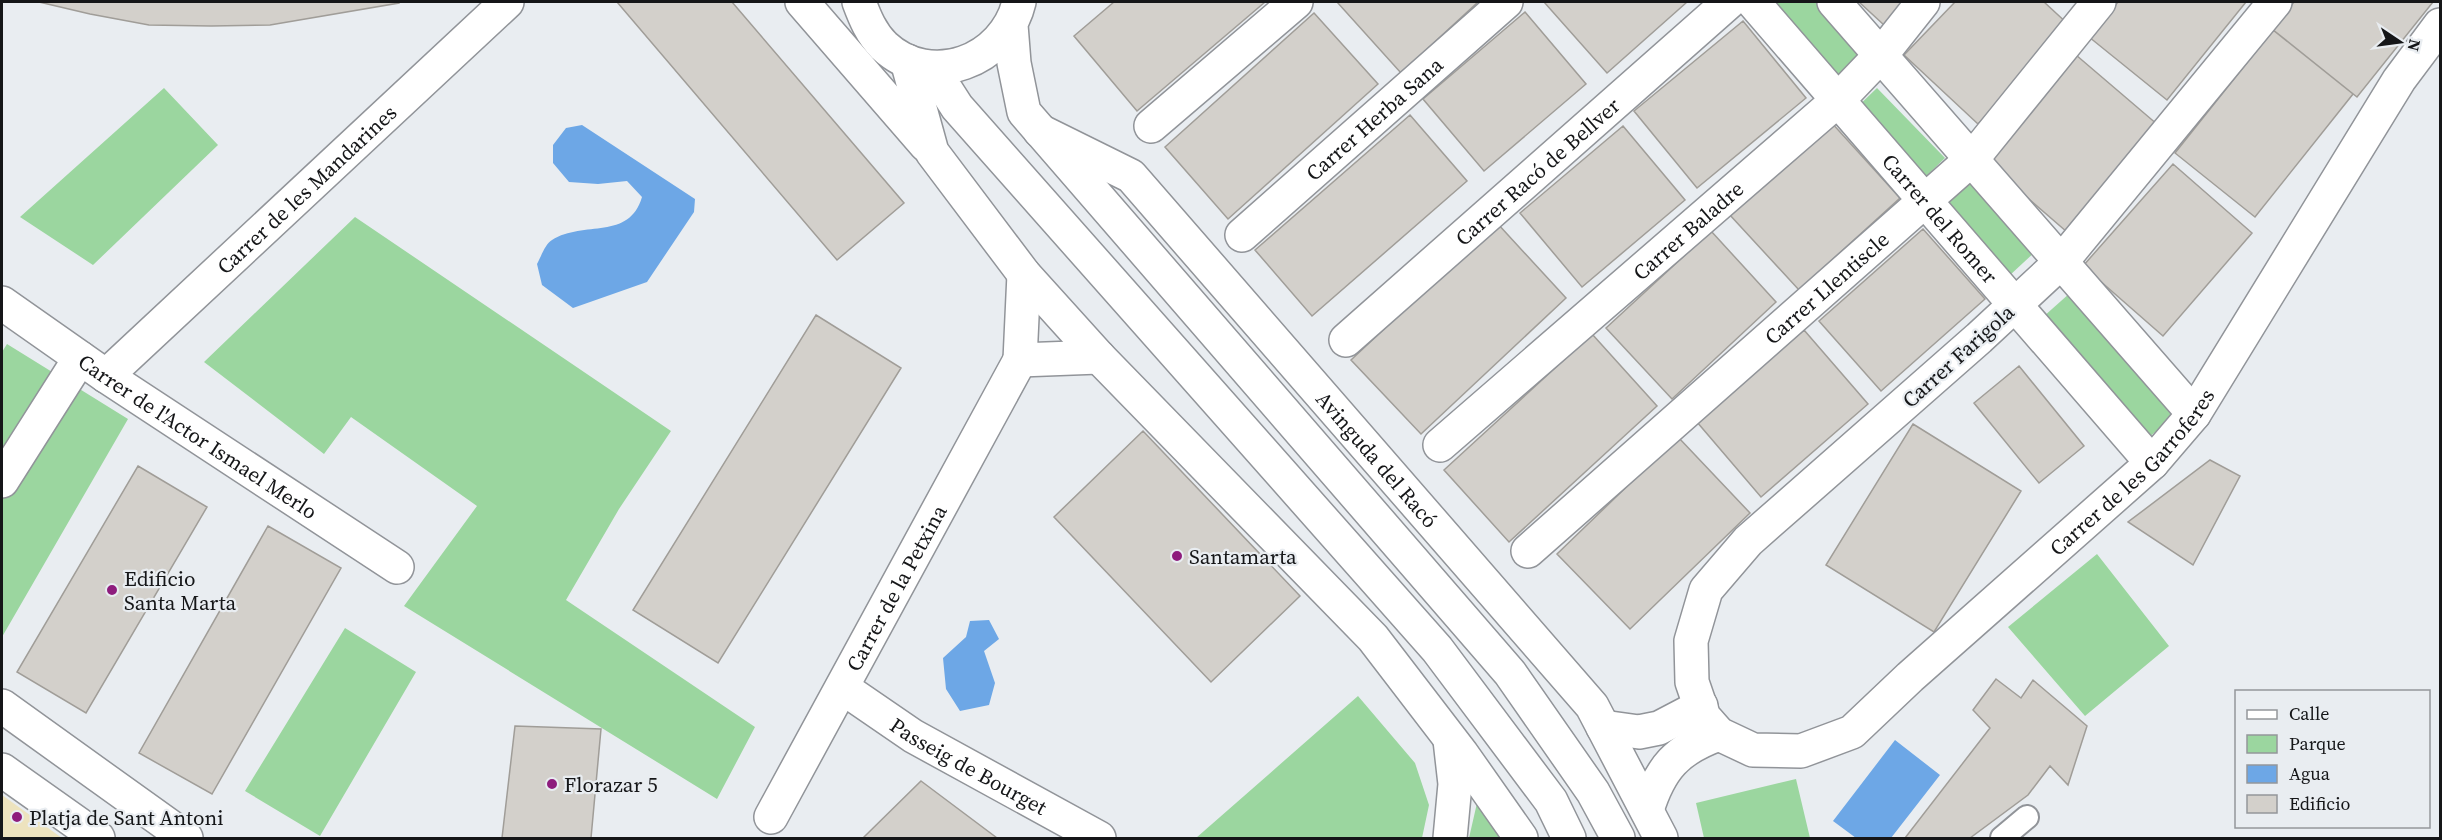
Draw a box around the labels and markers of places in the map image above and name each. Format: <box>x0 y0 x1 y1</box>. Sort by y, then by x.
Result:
place label: Santamarta <box>1189 542 1297 571</box>
marker: Santamarta <box>1170 549 1184 563</box>
place label: Edificio Santa Marta <box>124 564 237 617</box>
marker: Edificio Santa Marta <box>105 583 119 597</box>
place label: Florazar 5 <box>564 770 658 799</box>
marker: Florazar 5 <box>545 777 559 791</box>
place label: Platja de Sant Antoni <box>29 803 223 832</box>
marker: Platja de Sant Antoni <box>10 810 24 824</box>

